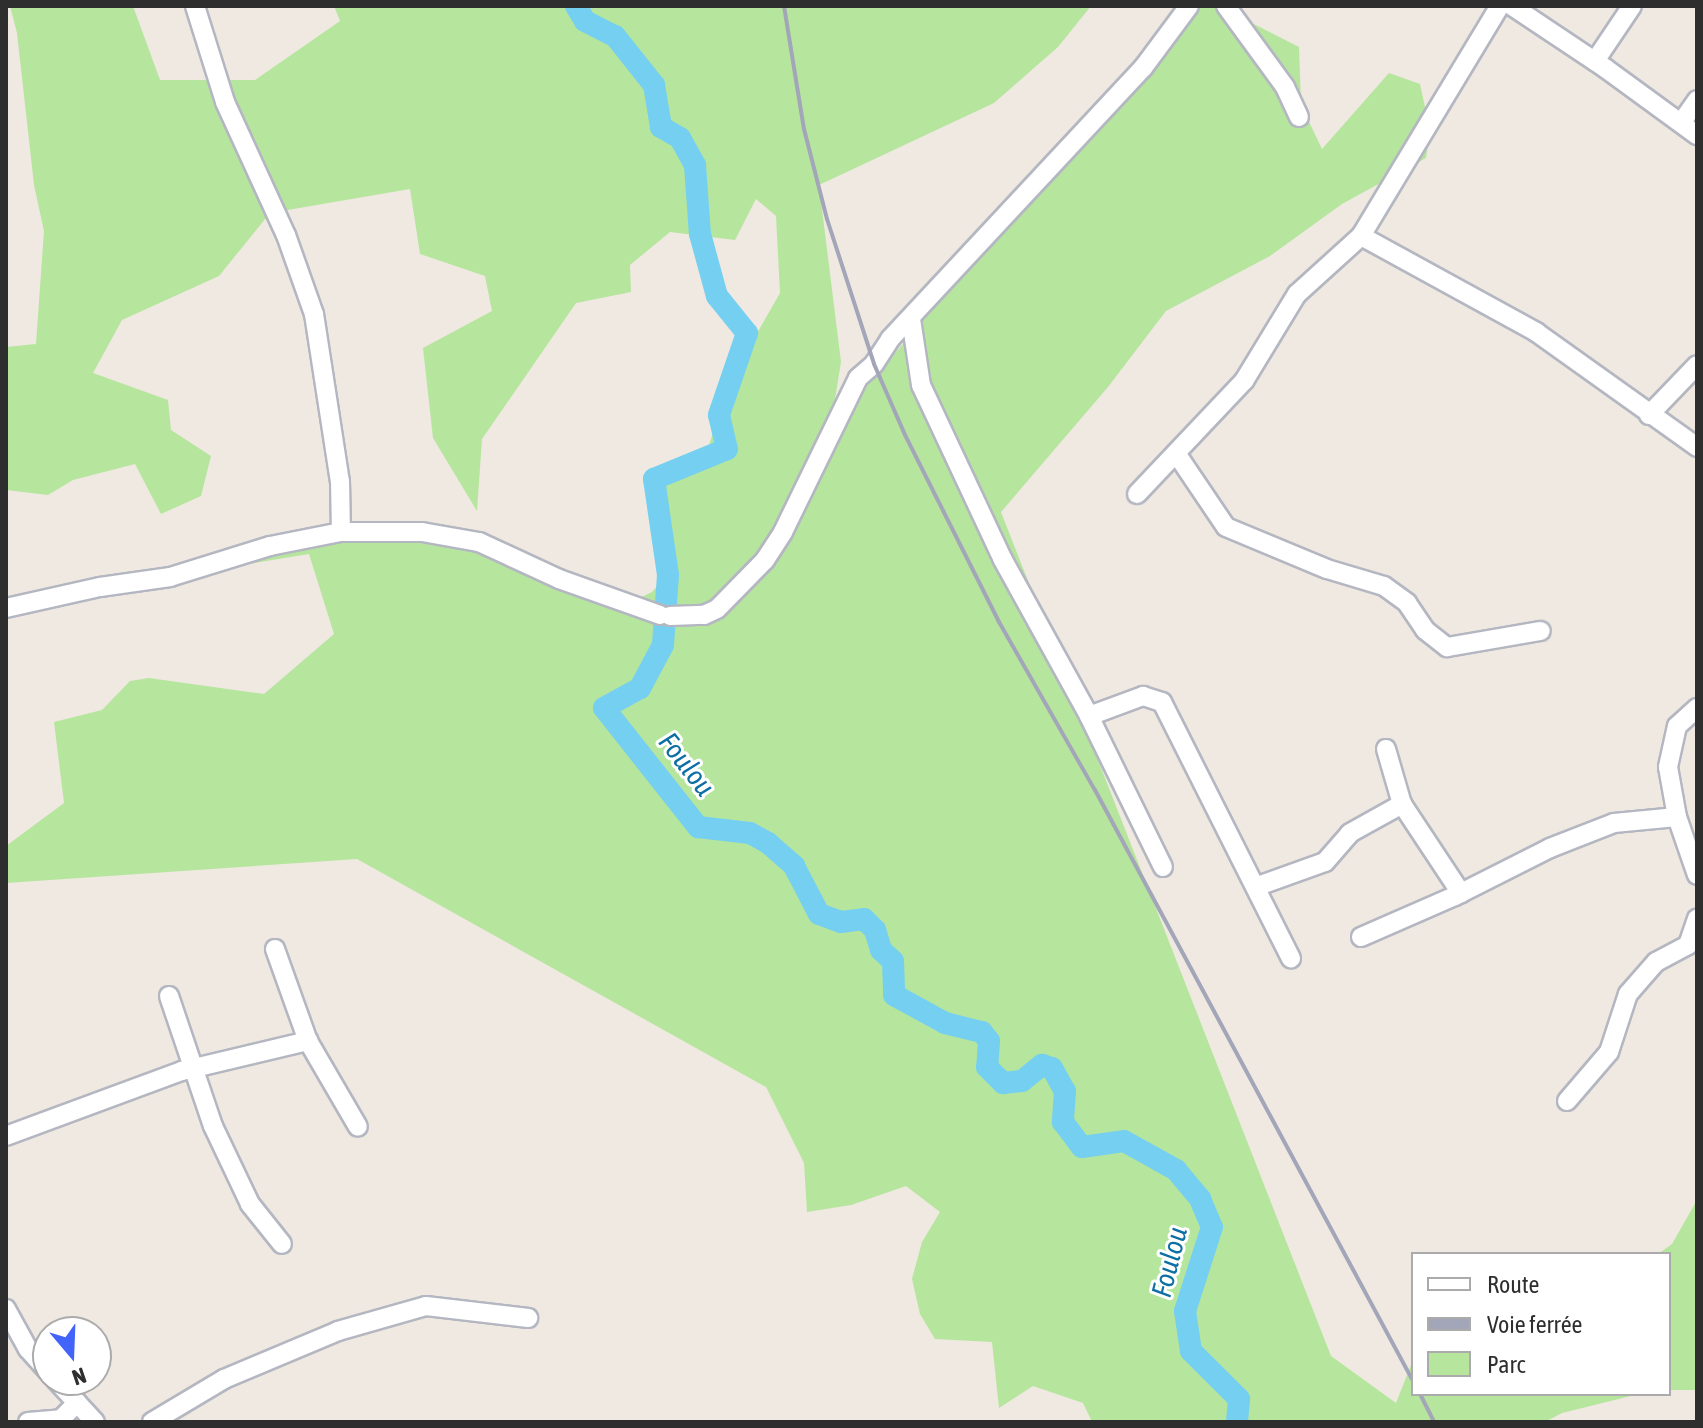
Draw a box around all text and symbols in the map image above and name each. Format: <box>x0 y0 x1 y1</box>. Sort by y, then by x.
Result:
water label: Foulou <box>652 726 722 802</box>
water label: Foulou <box>1144 1223 1194 1301</box>
legend <box>1411 1252 1671 1396</box>
text: Route <box>1487 1271 1539 1298</box>
text: Voie ferrée <box>1487 1311 1582 1338</box>
north arrow <box>32 1316 112 1396</box>
text: Parc <box>1487 1351 1525 1378</box>
text: N <box>69 1362 90 1391</box>

